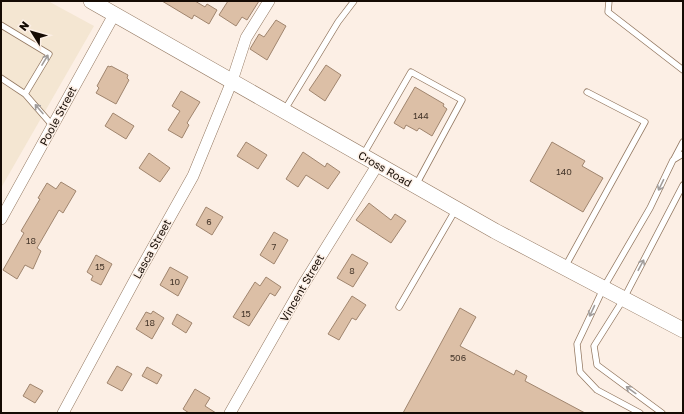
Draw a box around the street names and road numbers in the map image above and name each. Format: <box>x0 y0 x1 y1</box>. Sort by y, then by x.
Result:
street label: Poole Street <box>36 84 79 148</box>
street label: Cross Road <box>356 148 414 189</box>
street label: Lasca Street <box>130 217 173 281</box>
street label: Vincent Street <box>277 252 326 324</box>

